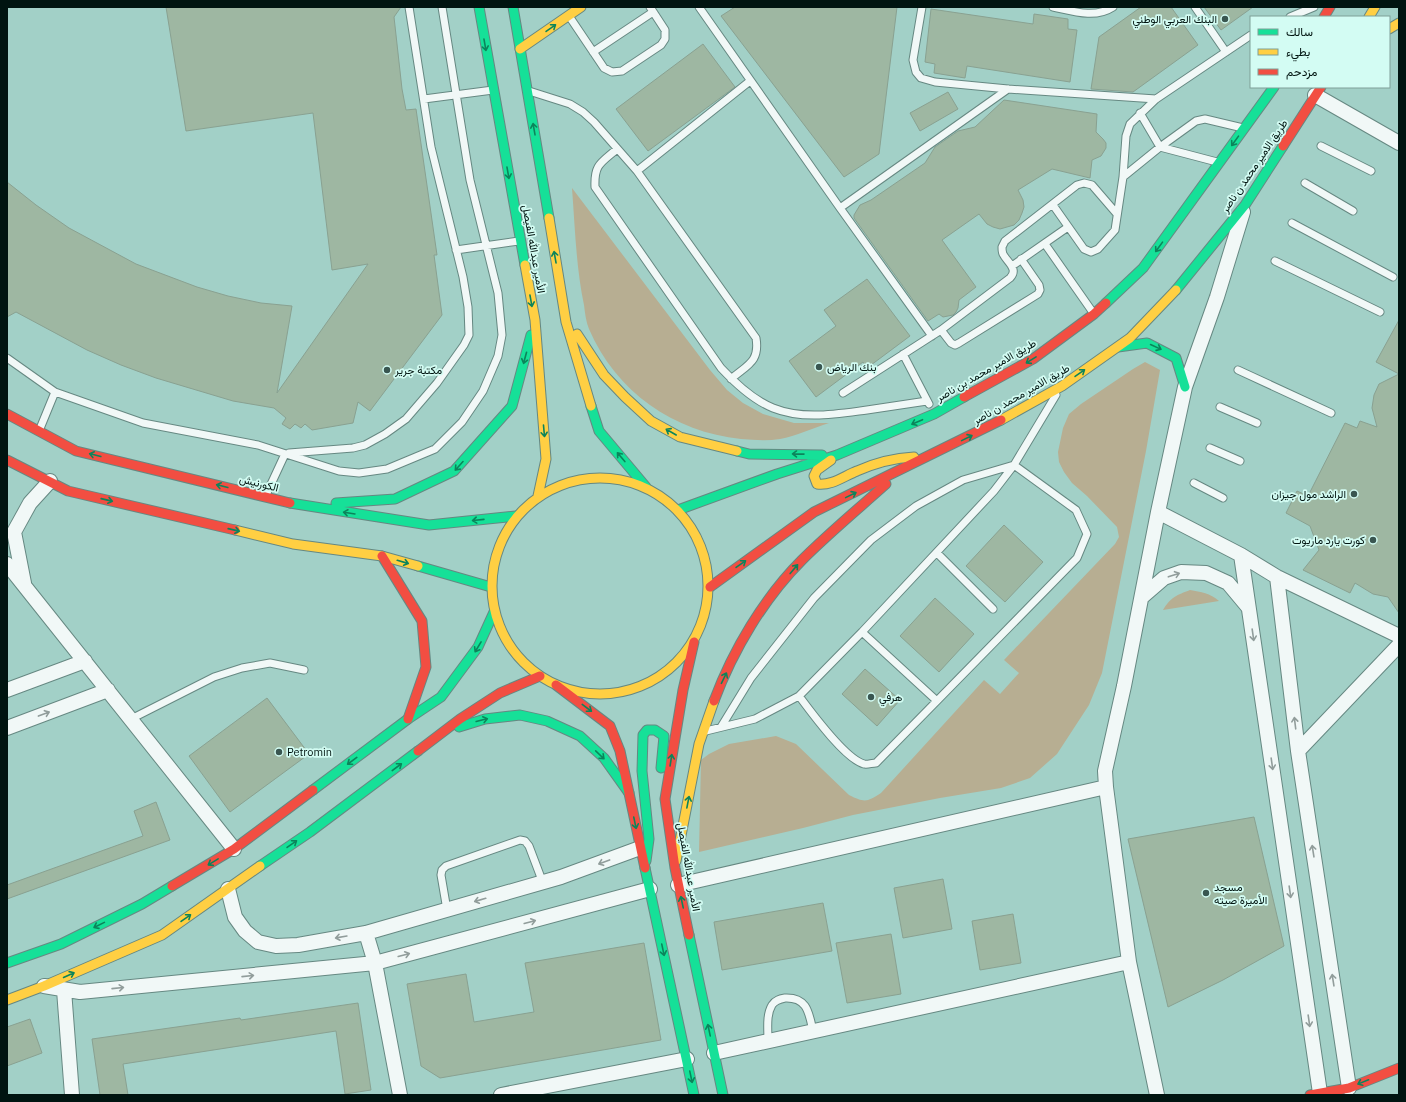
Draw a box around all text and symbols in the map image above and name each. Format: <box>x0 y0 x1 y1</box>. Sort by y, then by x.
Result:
place label: البنك العربي الوطني <box>1133 12 1217 29</box>
marker: البنك العربي الوطني <box>1220 14 1230 24</box>
legend <box>1250 16 1390 88</box>
one-way arrow <box>545 24 556 32</box>
text: سالك <box>1286 24 1313 39</box>
one-way arrow <box>482 38 490 51</box>
text: بطيء <box>1286 44 1310 62</box>
text: مزدحم <box>1286 64 1317 80</box>
street label: طريق الامير محمد ن ناصر <box>1217 117 1290 216</box>
one-way arrow <box>530 123 538 136</box>
one-way arrow <box>1231 136 1239 147</box>
one-way arrow <box>505 166 513 179</box>
street label: الأمير عبدالله الفيصل <box>519 204 549 294</box>
one-way arrow <box>1155 241 1163 252</box>
one-way arrow <box>551 251 559 264</box>
one-way arrow <box>528 294 536 307</box>
street label: طريق الامير محمد بن ناصر <box>933 336 1038 405</box>
one-way arrow <box>1150 344 1162 351</box>
one-way arrow <box>520 351 528 364</box>
one-way arrow <box>1026 356 1037 364</box>
place label: بنك الرياض <box>827 360 877 374</box>
street label: طريق الامير محمد ن ناصر <box>969 361 1072 428</box>
marker: بنك الرياض <box>814 362 824 372</box>
place label: مكتبة جرير <box>394 363 442 377</box>
marker: مكتبة جرير <box>382 365 392 375</box>
one-way arrow <box>1075 369 1086 377</box>
one-way arrow <box>911 418 923 426</box>
one-way arrow <box>540 424 547 437</box>
one-way arrow <box>665 427 677 435</box>
one-way arrow <box>961 433 973 441</box>
one-way arrow <box>792 450 805 458</box>
one-way arrow <box>89 451 102 459</box>
one-way arrow <box>617 452 626 463</box>
one-way arrow <box>454 461 464 471</box>
street label: الكورنيش <box>238 471 280 495</box>
one-way arrow <box>216 482 229 489</box>
place label: الراشد مول جيزان <box>1271 487 1346 501</box>
marker: الراشد مول جيزان <box>1349 489 1359 499</box>
one-way arrow <box>844 491 856 498</box>
one-way arrow <box>101 497 114 505</box>
one-way arrow <box>343 509 356 517</box>
one-way arrow <box>472 516 485 524</box>
one-way arrow <box>227 527 240 535</box>
place label: كورت يارد ماريوت <box>1292 533 1365 547</box>
marker: كورت يارد ماريوت <box>1368 535 1378 545</box>
one-way arrow <box>396 559 409 566</box>
one-way arrow <box>736 560 747 568</box>
one-way arrow <box>790 564 799 575</box>
one-way arrow <box>1167 570 1179 578</box>
one-way arrow <box>1249 628 1257 641</box>
one-way arrow <box>473 641 481 653</box>
one-way arrow <box>721 672 728 684</box>
place label: هرفي <box>879 690 903 707</box>
marker: هرفي <box>866 692 876 702</box>
one-way arrow <box>581 704 592 713</box>
one-way arrow <box>37 710 49 718</box>
one-way arrow <box>475 716 488 724</box>
one-way arrow <box>1291 717 1298 730</box>
place label: Petromin <box>287 745 332 759</box>
marker: Petromin <box>274 747 284 757</box>
one-way arrow <box>595 750 605 760</box>
one-way arrow <box>667 754 675 767</box>
one-way arrow <box>347 757 358 766</box>
one-way arrow <box>1268 757 1276 770</box>
one-way arrow <box>391 763 402 771</box>
one-way arrow <box>684 796 692 809</box>
one-way arrow <box>632 817 640 830</box>
street label: الأمير عبدالله الفيصل <box>674 822 704 912</box>
one-way arrow <box>287 840 298 848</box>
one-way arrow <box>1309 845 1317 858</box>
one-way arrow <box>208 858 219 866</box>
one-way arrow <box>598 859 610 867</box>
place label: مسجد الأميرة صيته <box>1214 880 1267 907</box>
one-way arrow <box>1286 885 1294 898</box>
marker: مسجد الأميرة صيته <box>1201 888 1211 898</box>
one-way arrow <box>678 896 686 909</box>
one-way arrow <box>473 897 486 905</box>
one-way arrow <box>180 914 191 922</box>
one-way arrow <box>523 917 536 925</box>
one-way arrow <box>94 922 106 929</box>
one-way arrow <box>335 934 348 942</box>
one-way arrow <box>659 944 667 957</box>
one-way arrow <box>397 951 410 959</box>
one-way arrow <box>63 971 75 978</box>
one-way arrow <box>241 972 254 979</box>
one-way arrow <box>1329 974 1337 987</box>
one-way arrow <box>111 985 124 992</box>
one-way arrow <box>1305 1014 1313 1027</box>
one-way arrow <box>704 1023 712 1036</box>
one-way arrow <box>687 1071 695 1084</box>
one-way arrow <box>1357 1079 1369 1087</box>

